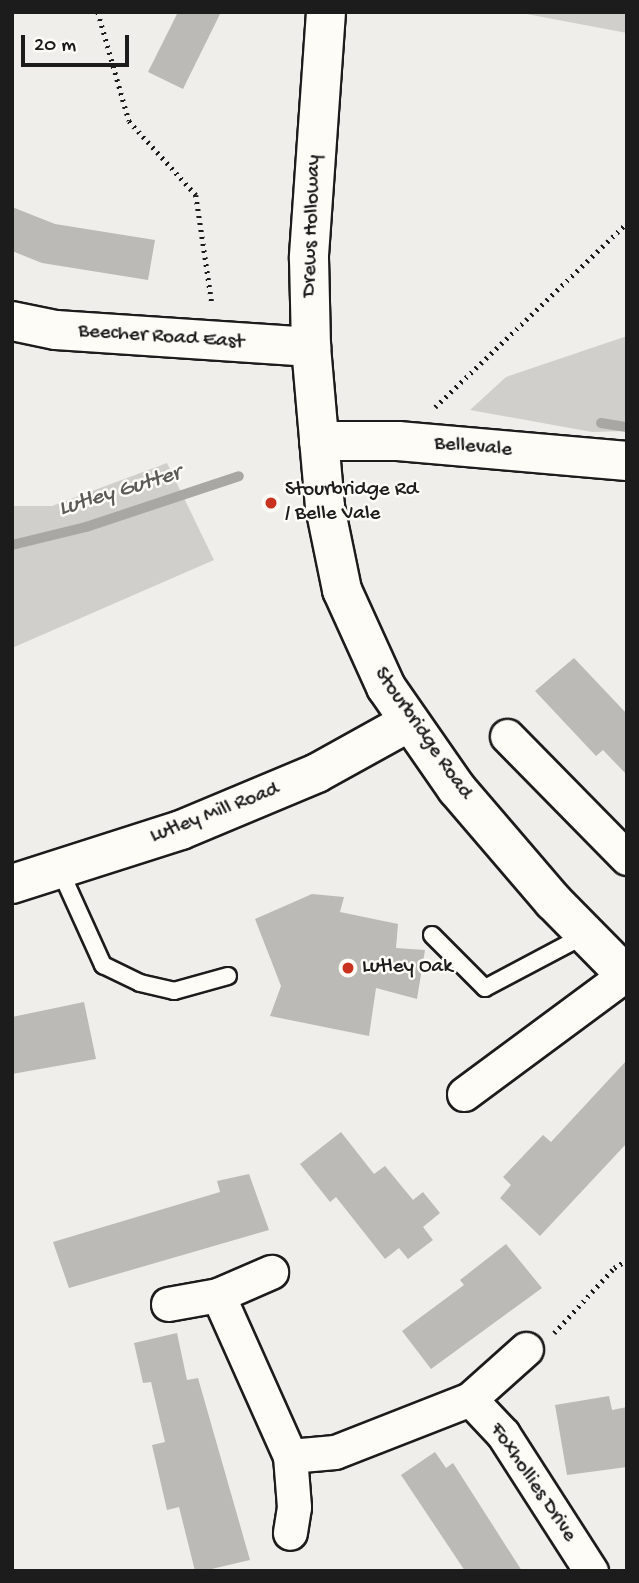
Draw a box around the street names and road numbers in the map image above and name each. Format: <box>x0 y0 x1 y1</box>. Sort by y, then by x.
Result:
street label: Drews Holloway <box>298 154 328 298</box>
street label: Beecher Road East <box>77 320 245 356</box>
street label: Bellevale <box>433 432 513 464</box>
street label: Stourbridge Road <box>367 663 477 805</box>
street label: Lutley Mill Road <box>147 778 283 850</box>
street label: Foxhollies Drive <box>483 1419 581 1547</box>

